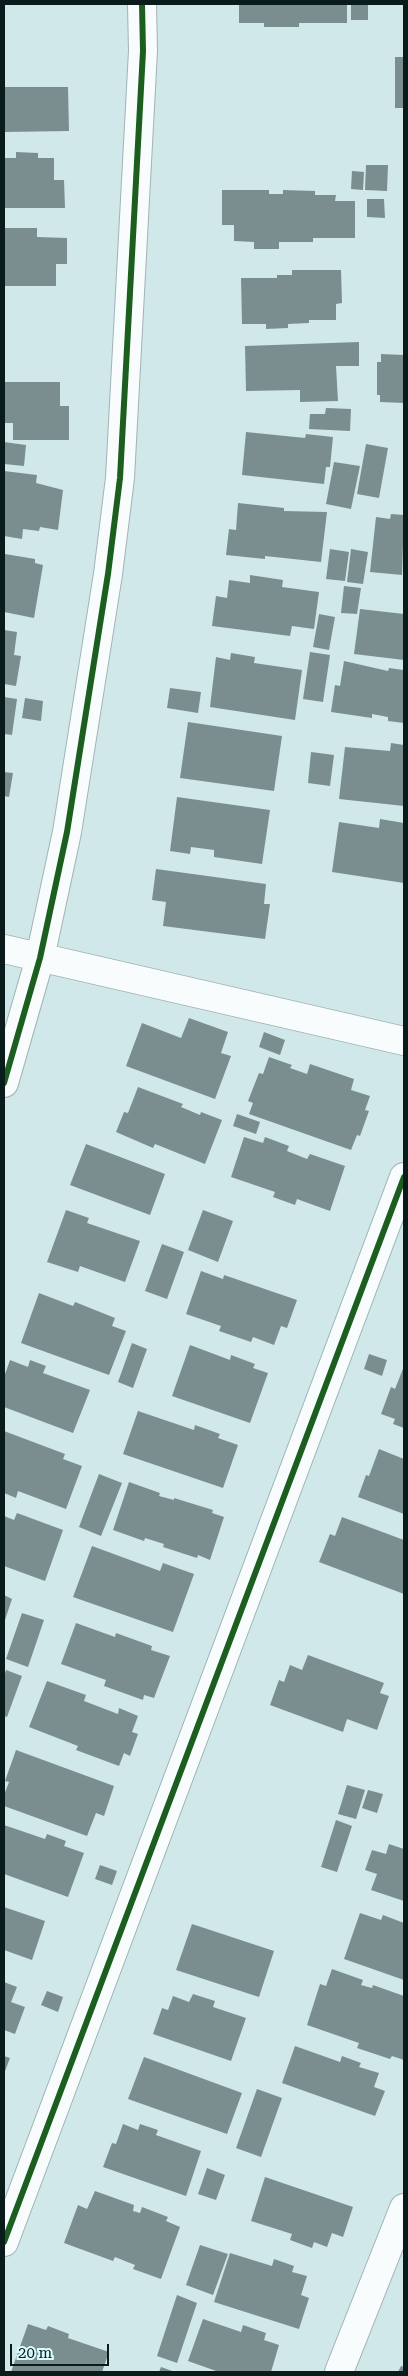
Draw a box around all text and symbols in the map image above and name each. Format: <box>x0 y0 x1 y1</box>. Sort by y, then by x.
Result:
scale bar <box>12 2334 111 2366</box>
text: 20 m <box>18 2344 52 2362</box>

